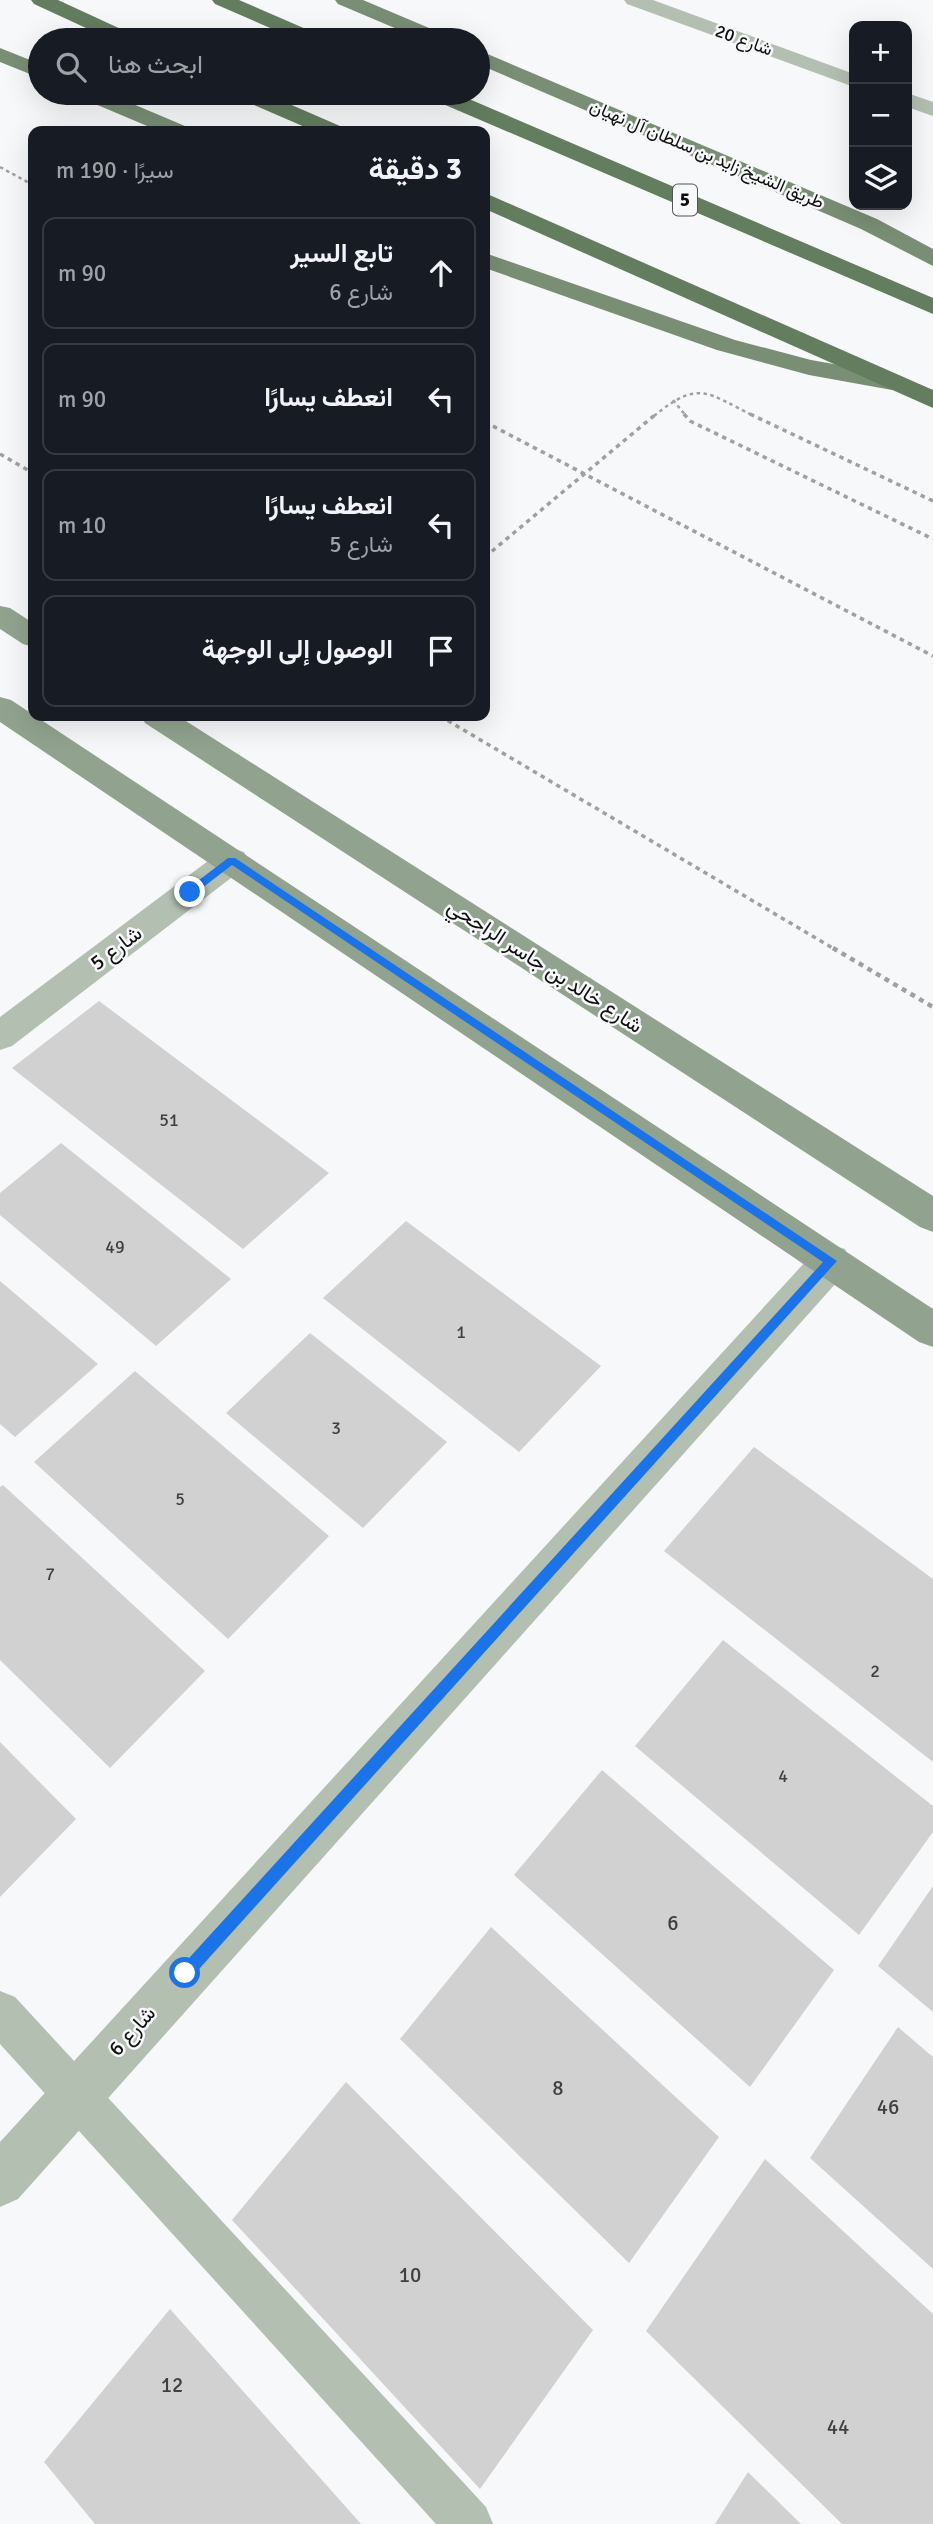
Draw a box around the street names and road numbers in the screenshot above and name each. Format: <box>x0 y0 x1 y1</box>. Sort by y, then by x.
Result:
street label: شارع 20 <box>712 19 776 61</box>
street label: طريق الشيخ زايد بن سلطان آل نهيان <box>586 95 827 214</box>
road number: 5 <box>673 184 697 216</box>
street label: شارع خالد بن جاسر الراجحي <box>440 893 647 1042</box>
street label: شارع 5 <box>85 920 148 977</box>
street label: شارع 6 <box>103 2001 162 2062</box>

